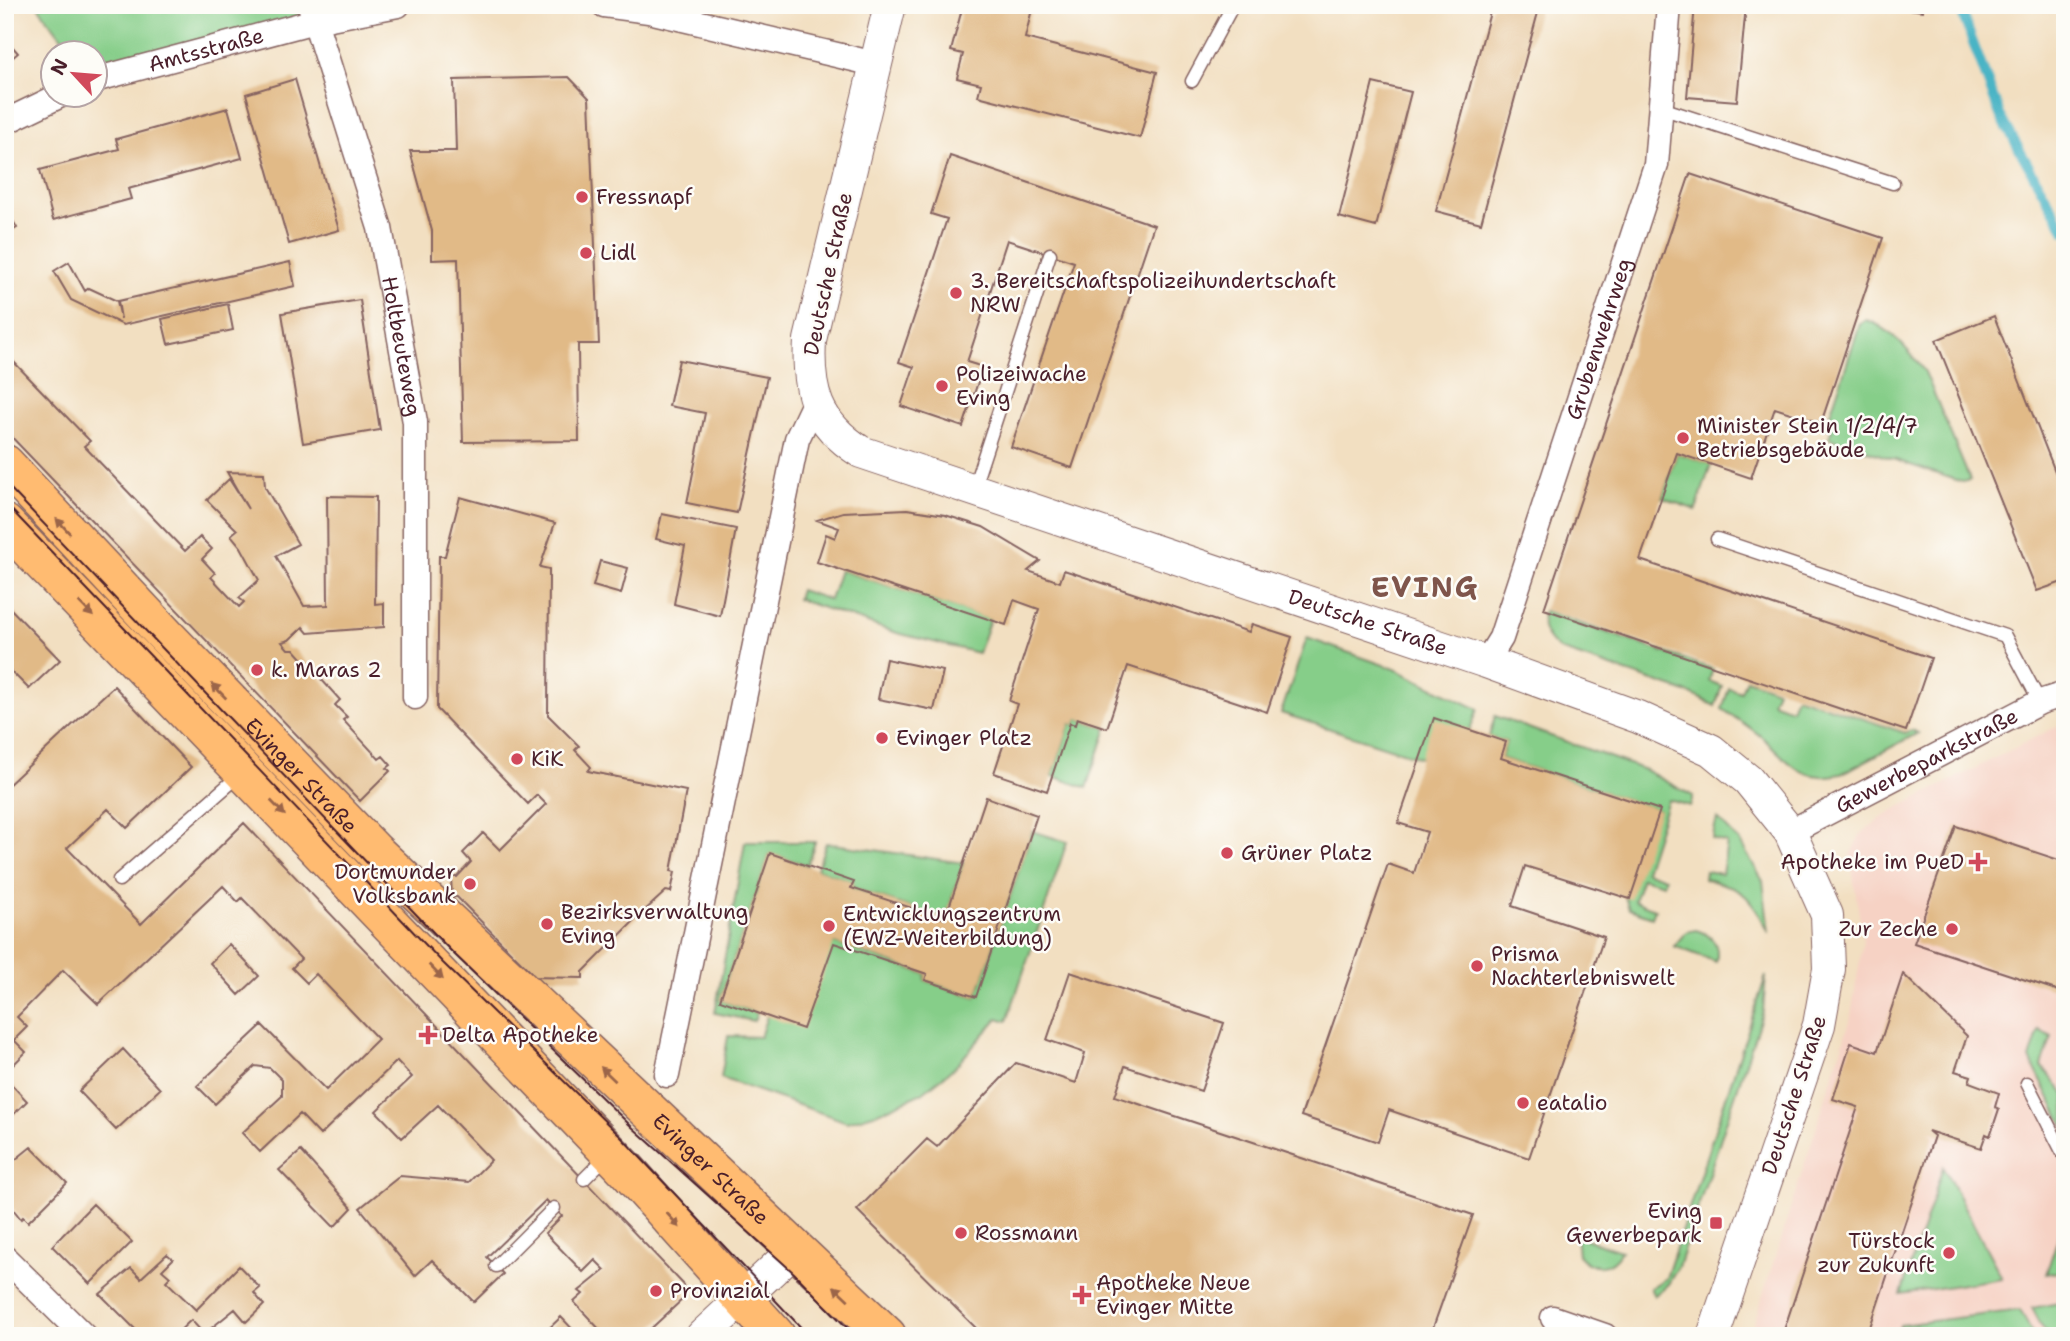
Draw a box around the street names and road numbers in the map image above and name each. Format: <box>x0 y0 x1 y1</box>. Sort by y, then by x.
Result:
street label: Amtsstraße <box>145 21 267 79</box>
street label: Deutsche Straße <box>797 190 859 358</box>
street label: Grubenwehrweg <box>1559 254 1639 423</box>
street label: Holtbeuteweg <box>375 274 428 419</box>
street label: Deutsche Straße <box>1285 583 1451 662</box>
street label: Gewerbeparkstraße <box>1831 702 2023 820</box>
street label: Evinger Straße <box>239 712 364 840</box>
street label: Deutsche Straße <box>1755 1012 1833 1178</box>
street label: Evinger Straße <box>646 1107 775 1231</box>

